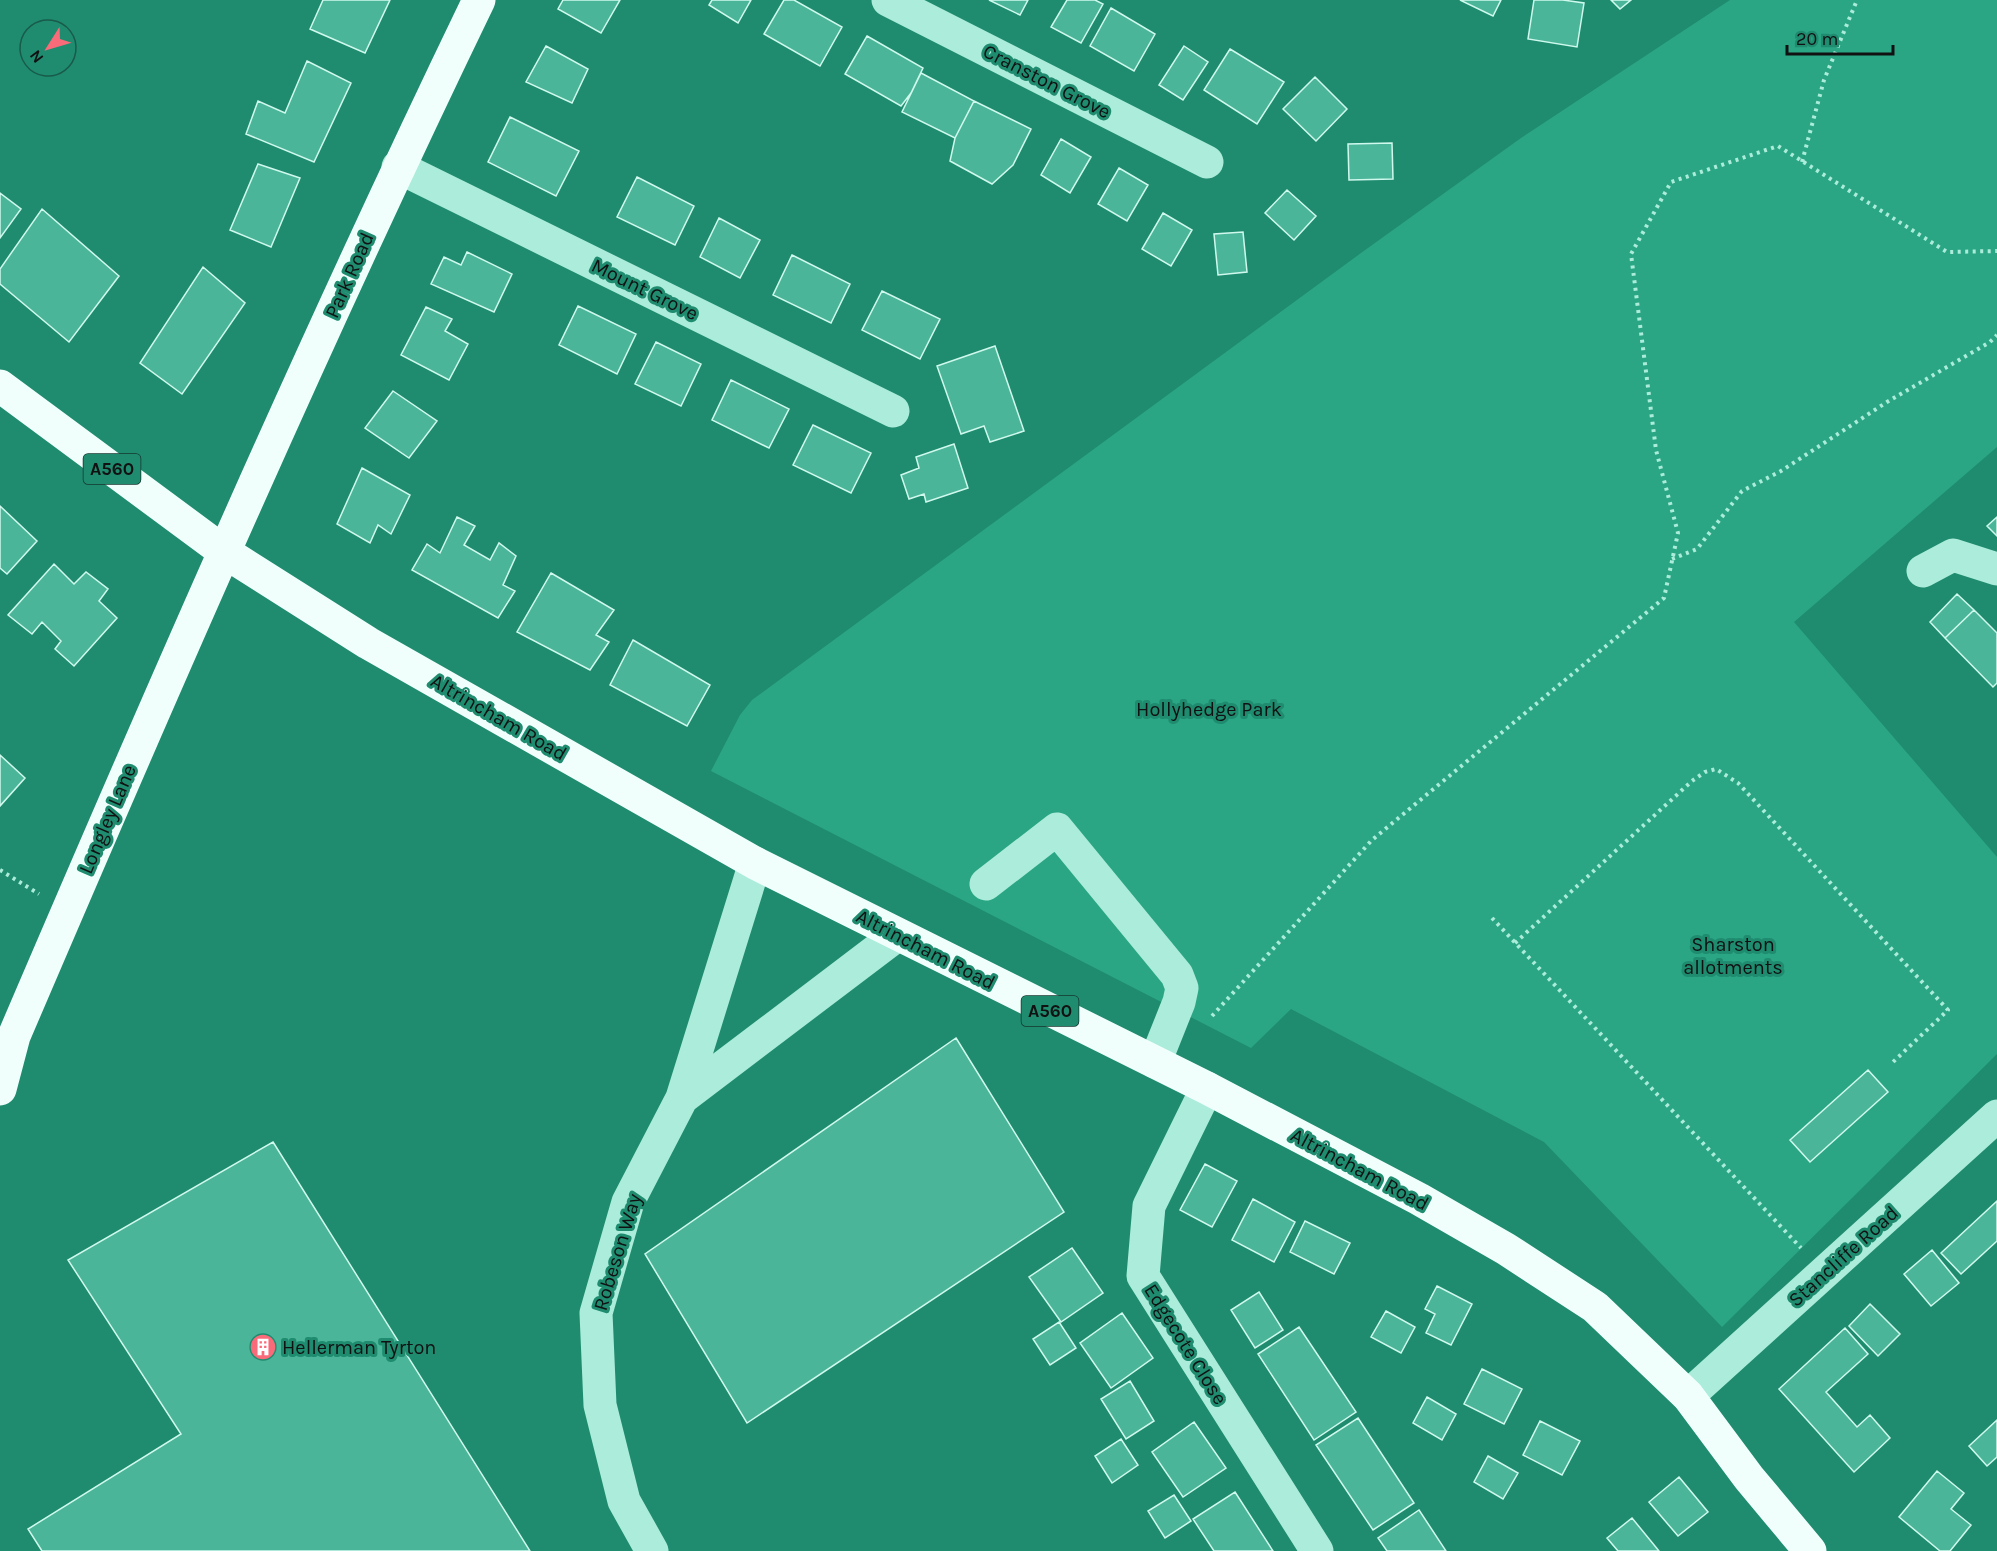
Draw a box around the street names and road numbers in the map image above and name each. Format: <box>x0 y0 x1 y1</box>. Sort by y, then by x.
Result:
street label: Cranston Grove <box>979 39 1114 123</box>
street label: Park Road <box>320 229 379 322</box>
street label: Mount Grove <box>588 254 702 325</box>
road number: A560 <box>84 454 140 484</box>
street label: Altrincham Road <box>427 669 571 766</box>
street label: Longley Lane <box>74 761 141 877</box>
street label: Altrincham Road <box>852 905 999 994</box>
road number: A560 <box>1022 996 1078 1026</box>
street label: Altrincham Road <box>1287 1123 1433 1215</box>
street label: Robeson Way <box>589 1191 646 1313</box>
street label: Stancliffe Road <box>1784 1201 1903 1312</box>
street label: Edgecote Close <box>1139 1280 1232 1409</box>

